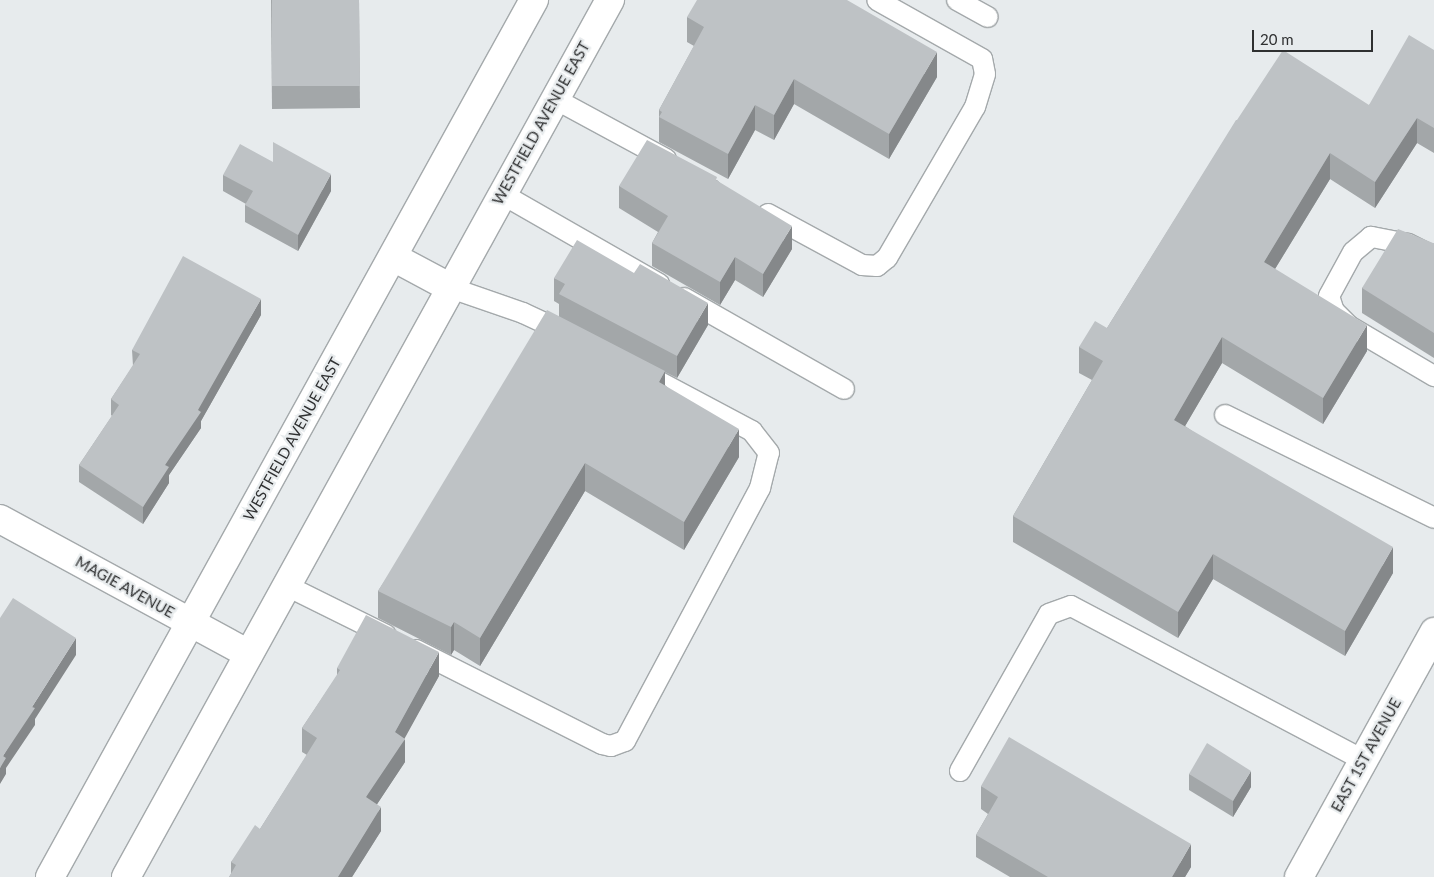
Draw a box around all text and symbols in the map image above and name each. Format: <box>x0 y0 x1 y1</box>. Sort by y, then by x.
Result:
scale bar <box>1254 20 1375 52</box>
text: 20 m <box>1260 30 1294 48</box>
street label: WESTFIELD AVENUE EAST <box>488 38 594 208</box>
street label: WESTFIELD AVENUE EAST <box>239 354 345 524</box>
street label: MAGIE AVENUE <box>72 552 178 622</box>
street label: EAST 1ST AVENUE <box>1327 694 1405 816</box>

